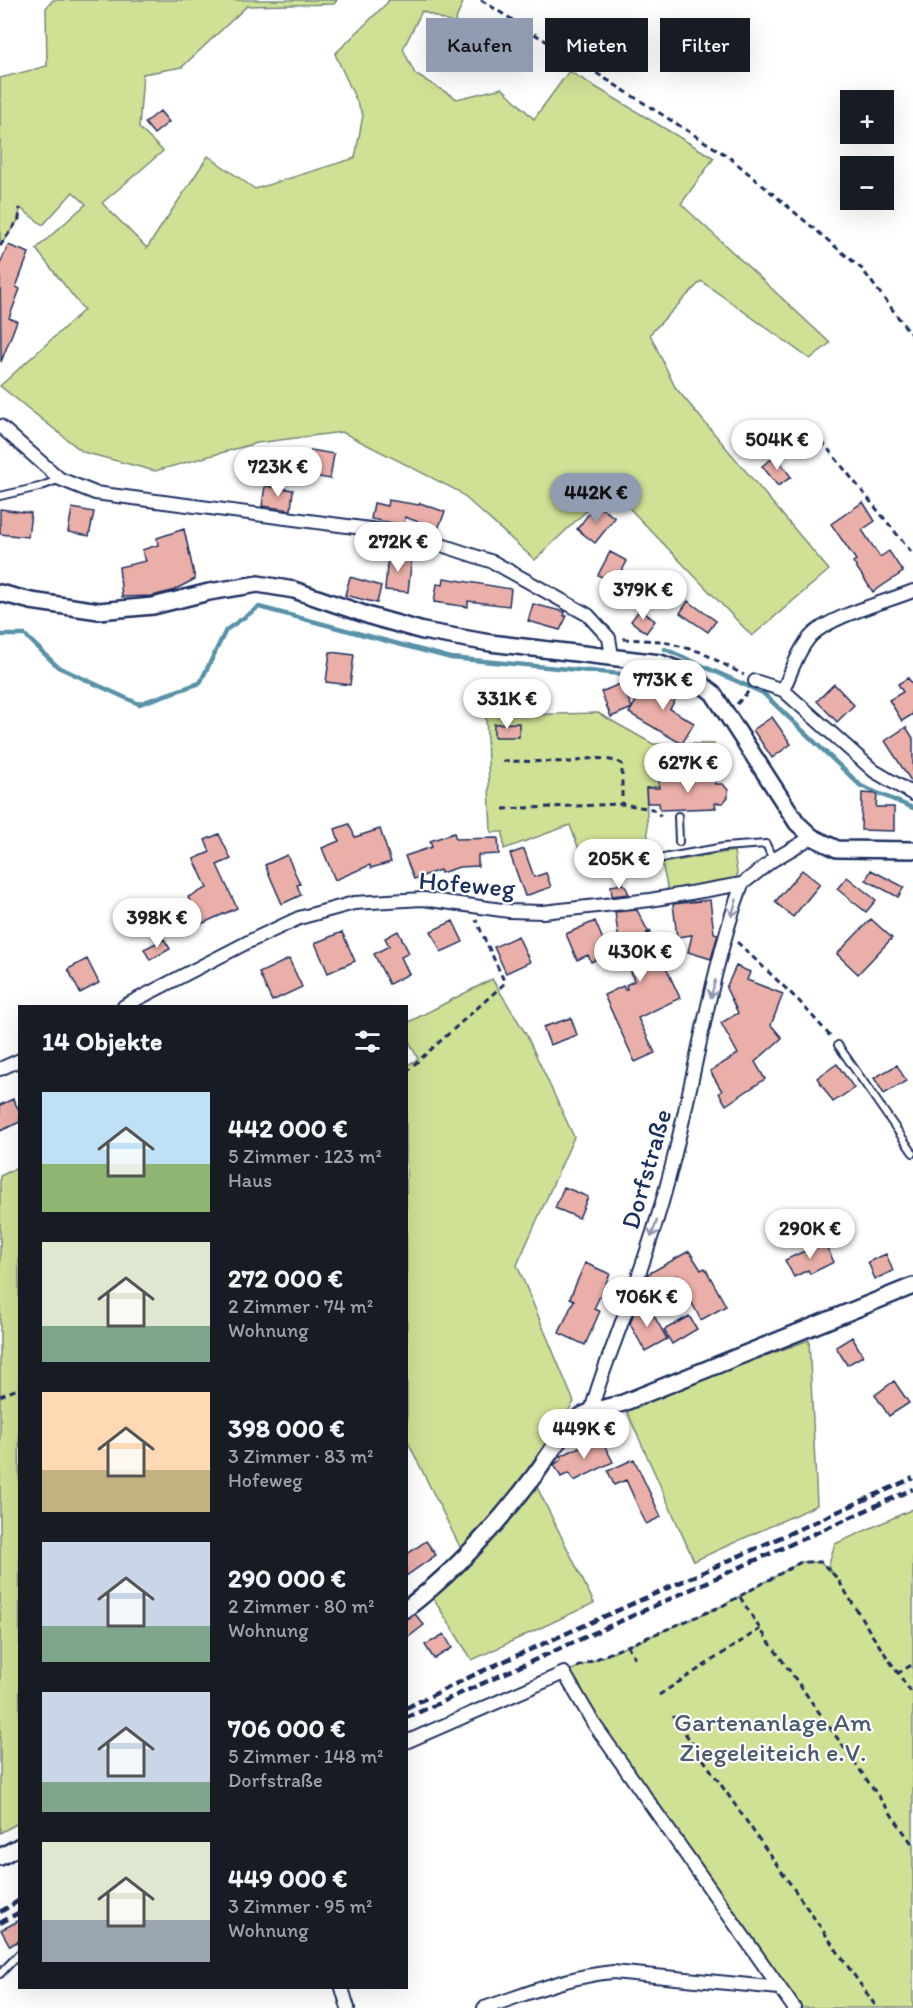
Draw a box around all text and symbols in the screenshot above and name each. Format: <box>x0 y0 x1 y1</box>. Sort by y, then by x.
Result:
chip: Kaufen <box>426 18 533 72</box>
chip: Mieten <box>545 18 648 72</box>
chip: Filter <box>660 18 750 72</box>
map controls <box>840 90 894 210</box>
button: + <box>840 90 894 144</box>
button: − <box>840 156 894 210</box>
pin: 504K € <box>728 420 826 471</box>
text: 504K € <box>745 427 809 451</box>
pin: 723K € <box>229 447 327 498</box>
text: 723K € <box>248 454 308 478</box>
pin: 442K € <box>547 473 645 524</box>
text: 442K € <box>564 480 628 504</box>
pin: 272K € <box>349 522 447 573</box>
text: 272K € <box>368 529 428 553</box>
pin: 379K € <box>594 570 692 621</box>
text: 379K € <box>613 577 673 601</box>
pin: 773K € <box>614 660 712 711</box>
text: 773K € <box>633 667 693 691</box>
pin: 331K € <box>458 679 556 730</box>
text: 331K € <box>477 686 537 710</box>
pin: 627K € <box>639 743 737 794</box>
text: 627K € <box>658 750 718 774</box>
pin: 205K € <box>570 839 668 890</box>
text: 205K € <box>588 846 650 870</box>
street label: Hofeweg <box>417 864 517 904</box>
pin: 398K € <box>108 898 206 949</box>
one-way arrow <box>728 898 739 917</box>
text: 398K € <box>126 905 188 929</box>
pin: 430K € <box>591 932 689 983</box>
text: 430K € <box>608 939 672 963</box>
one-way arrow <box>707 979 719 998</box>
text: 14 Objekte <box>42 1025 162 1057</box>
icon: filters <box>351 1025 384 1058</box>
street label: Dorfstraße <box>614 1105 678 1233</box>
text: 442 000 € <box>228 1112 348 1144</box>
icon: home <box>90 1116 162 1188</box>
text: 5 Zimmer · 123 m² <box>228 1144 382 1168</box>
text: Haus <box>228 1168 272 1192</box>
pin: 290K € <box>761 1209 859 1260</box>
text: 290K € <box>779 1216 841 1240</box>
one-way arrow <box>648 1219 659 1238</box>
text: 272 000 € <box>228 1262 343 1294</box>
icon: home <box>90 1266 162 1338</box>
pin: 706K € <box>598 1277 696 1328</box>
text: 706K € <box>616 1284 678 1308</box>
text: 2 Zimmer · 74 m² <box>228 1294 373 1318</box>
text: Wohnung <box>228 1318 309 1342</box>
pin: 449K € <box>535 1409 633 1460</box>
text: 398 000 € <box>228 1412 345 1444</box>
icon: home <box>90 1416 162 1488</box>
text: 449K € <box>552 1416 616 1440</box>
text: 3 Zimmer · 83 m² <box>228 1444 373 1468</box>
text: Hofeweg <box>228 1468 303 1492</box>
text: 290 000 € <box>228 1562 346 1594</box>
icon: home <box>90 1566 162 1638</box>
text: 2 Zimmer · 80 m² <box>228 1594 375 1618</box>
text: Wohnung <box>228 1618 309 1642</box>
park label: Gartenanlage Am Ziegeleiteich e.V. <box>674 1706 872 1768</box>
text: 706 000 € <box>228 1712 345 1744</box>
icon: home <box>90 1716 162 1788</box>
text: 5 Zimmer · 148 m² <box>228 1744 383 1768</box>
text: Dorfstraße <box>228 1768 323 1792</box>
text: 449 000 € <box>228 1862 347 1894</box>
icon: home <box>90 1866 162 1938</box>
text: 3 Zimmer · 95 m² <box>228 1894 373 1918</box>
text: Wohnung <box>228 1918 309 1942</box>

